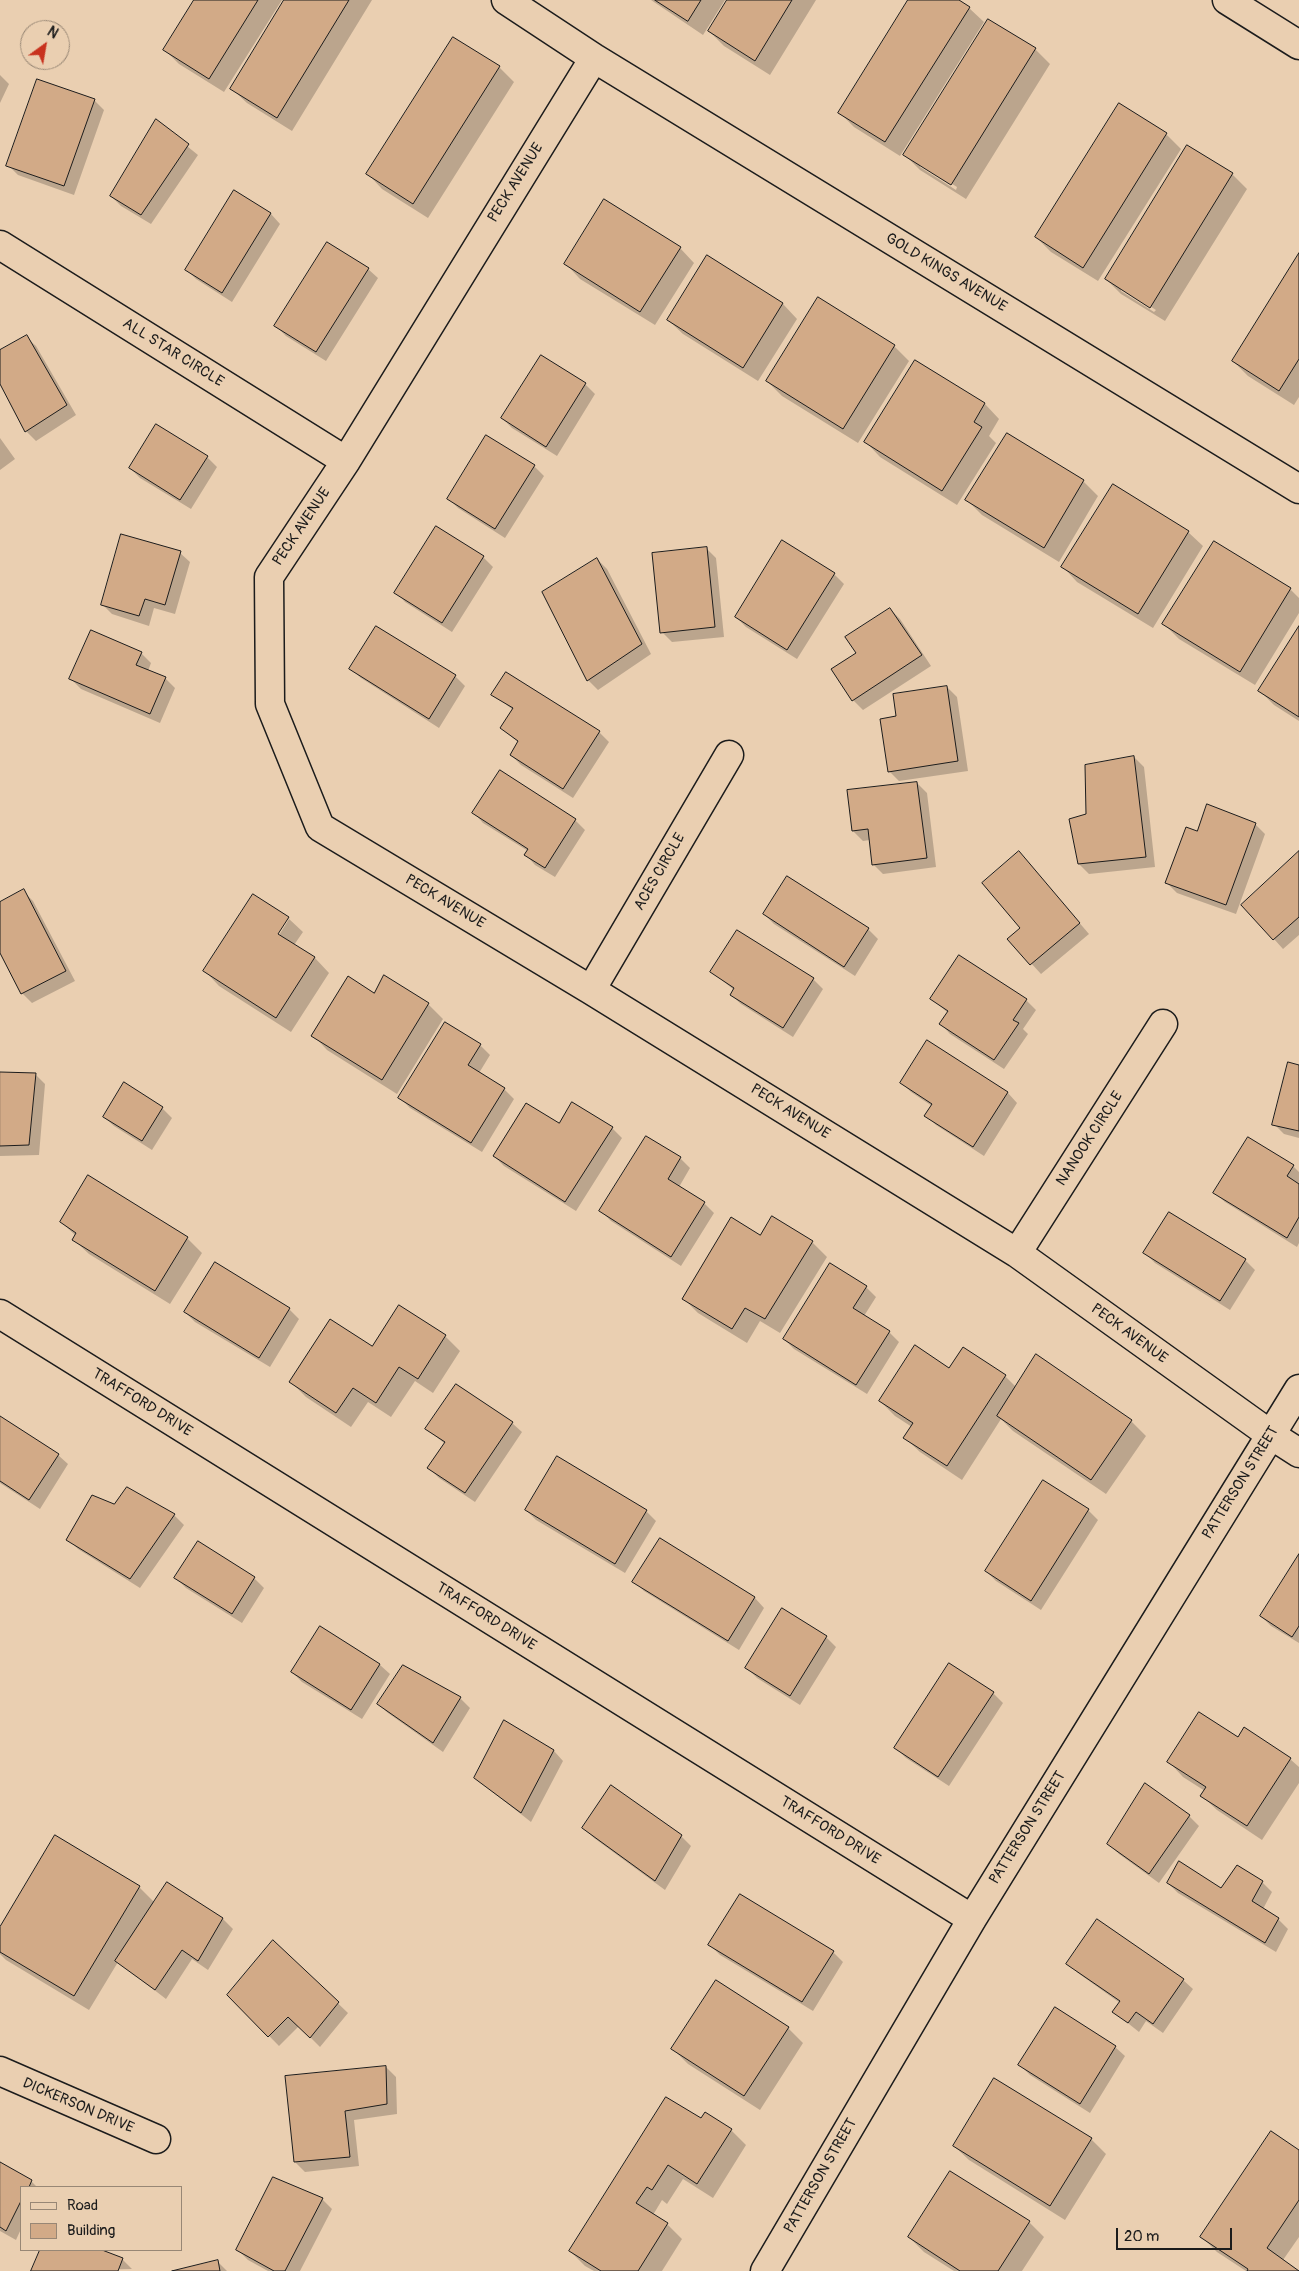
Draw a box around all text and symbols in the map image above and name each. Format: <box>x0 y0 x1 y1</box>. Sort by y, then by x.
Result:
north arrow <box>20 20 70 70</box>
text: N <box>44 23 61 42</box>
street label: PECK AVENUE <box>484 140 548 226</box>
street label: GOLD KINGS AVENUE <box>882 230 1010 316</box>
street label: ALL STAR CIRCLE <box>119 315 227 391</box>
street label: PECK AVENUE <box>269 485 335 569</box>
street label: ACES CIRCLE <box>631 830 689 914</box>
street label: PECK AVENUE <box>402 871 488 933</box>
street label: PECK AVENUE <box>747 1080 833 1144</box>
street label: NANOOK CIRCLE <box>1053 1088 1127 1190</box>
street label: PECK AVENUE <box>1087 1300 1171 1368</box>
street label: TRAFFORD DRIVE <box>89 1365 195 1441</box>
street label: PATTERSON STREET <box>1199 1423 1283 1543</box>
street label: TRAFFORD DRIVE <box>433 1579 539 1655</box>
street label: PATTERSON STREET <box>986 1768 1070 1888</box>
street label: TRAFFORD DRIVE <box>777 1793 883 1869</box>
street label: DICKERSON DRIVE <box>20 2074 136 2138</box>
street label: PATTERSON STREET <box>781 2115 861 2237</box>
legend <box>20 2186 182 2251</box>
text: Road <box>67 2196 98 2215</box>
scale bar <box>1119 2218 1235 2250</box>
text: Building <box>67 2221 115 2240</box>
text: 20 m <box>1124 2227 1159 2246</box>

